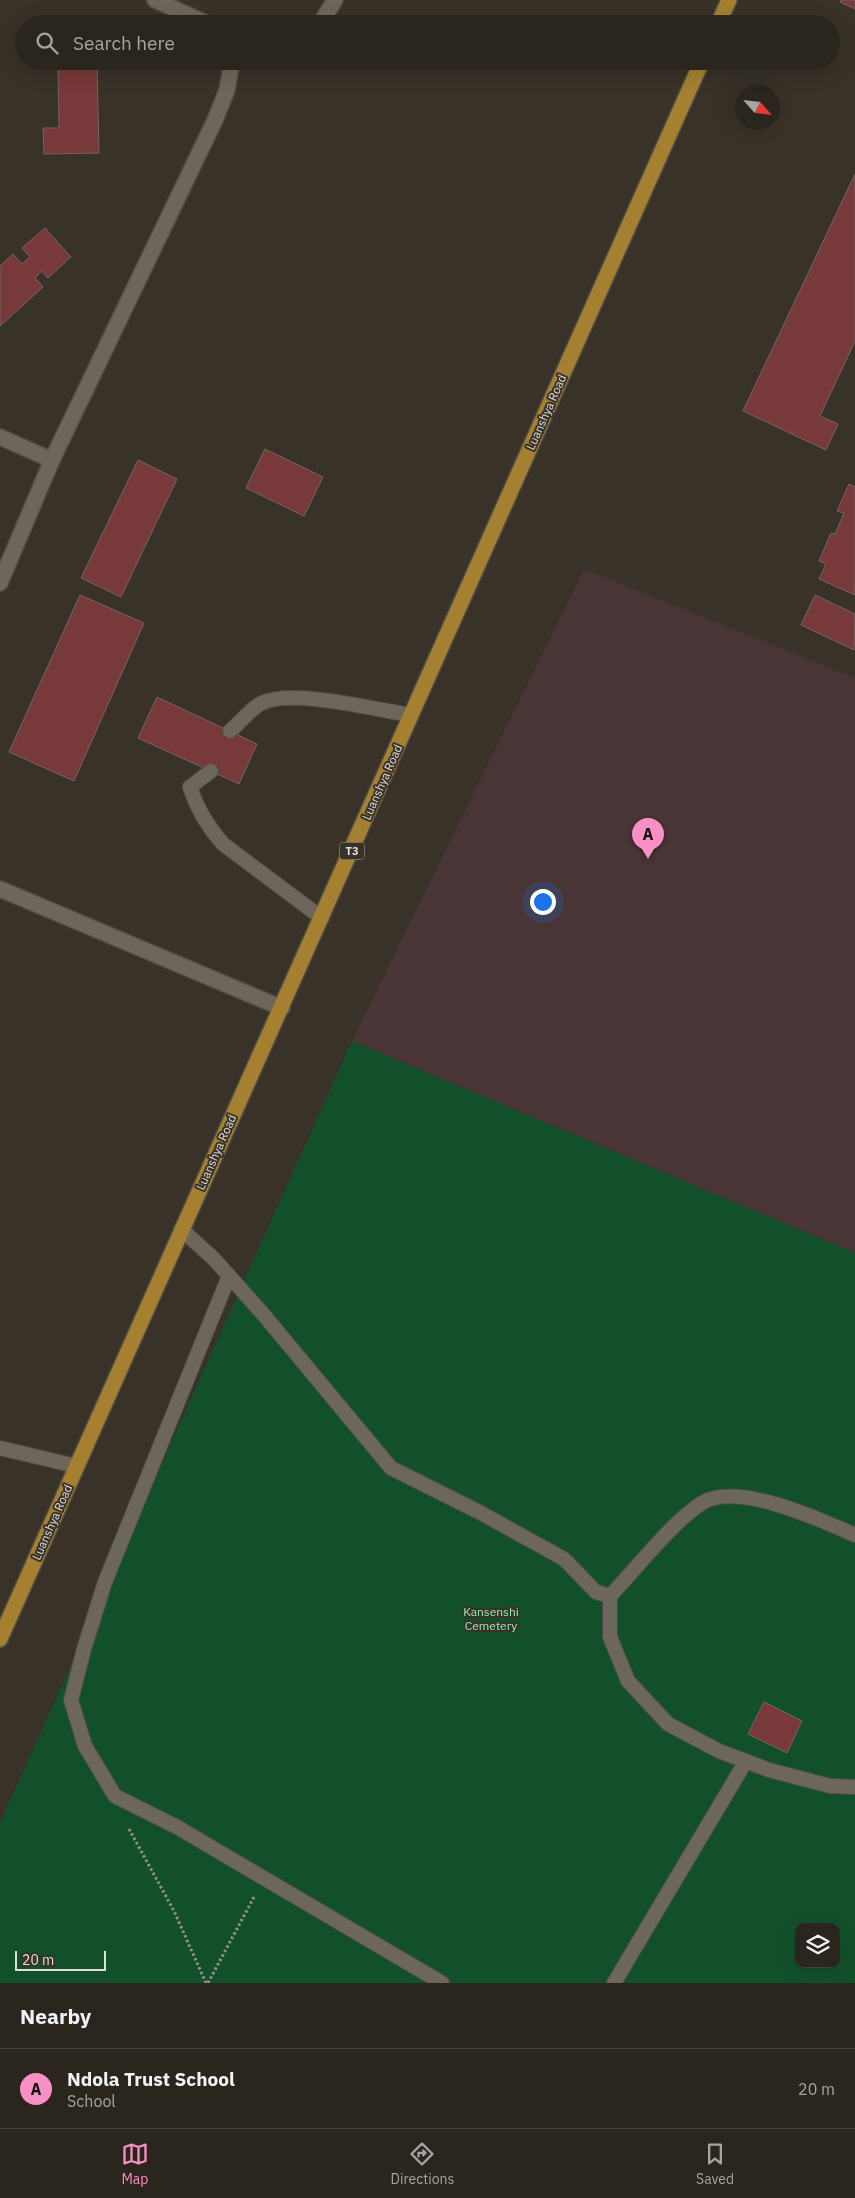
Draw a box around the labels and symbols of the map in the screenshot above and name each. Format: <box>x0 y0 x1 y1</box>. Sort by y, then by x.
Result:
north arrow <box>735 85 780 130</box>
street label: Luanshya Road <box>523 372 569 452</box>
street label: Luanshya Road <box>359 742 405 822</box>
pin: A <box>632 818 664 859</box>
road number: T3 <box>340 842 364 859</box>
your location <box>530 889 556 915</box>
street label: Luanshya Road <box>193 1112 239 1192</box>
street label: Luanshya Road <box>29 1482 75 1562</box>
park label: Kansenshi Cemetery <box>463 1604 519 1633</box>
scale bar <box>15 1948 106 1971</box>

